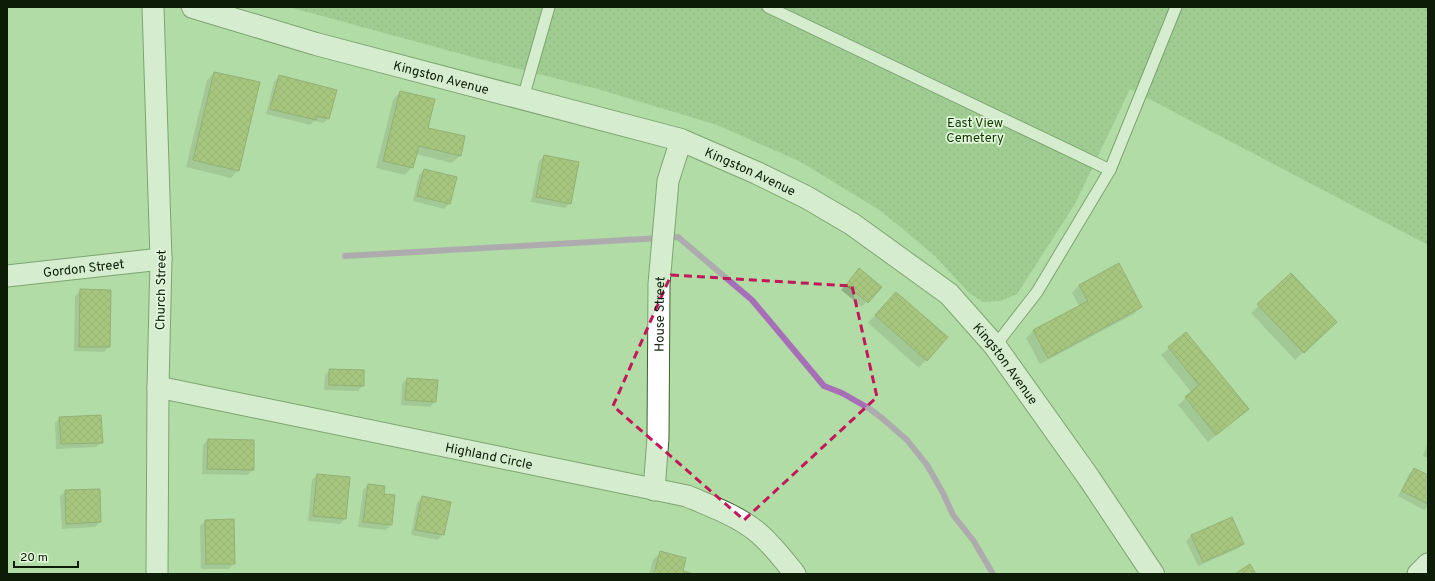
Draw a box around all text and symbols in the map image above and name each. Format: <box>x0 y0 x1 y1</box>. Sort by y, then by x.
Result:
street label: Kingston Avenue <box>391 59 490 99</box>
park label: East View Cemetery <box>946 116 1004 147</box>
street label: Kingston Avenue <box>702 145 798 201</box>
street label: Church Street <box>153 250 171 330</box>
street label: Gordon Street <box>42 257 125 282</box>
street label: House Street <box>653 276 670 352</box>
street label: Kingston Avenue <box>968 321 1040 408</box>
street label: Highland Circle <box>444 440 534 474</box>
scale bar <box>14 543 78 569</box>
text: 20 m <box>20 550 48 566</box>

